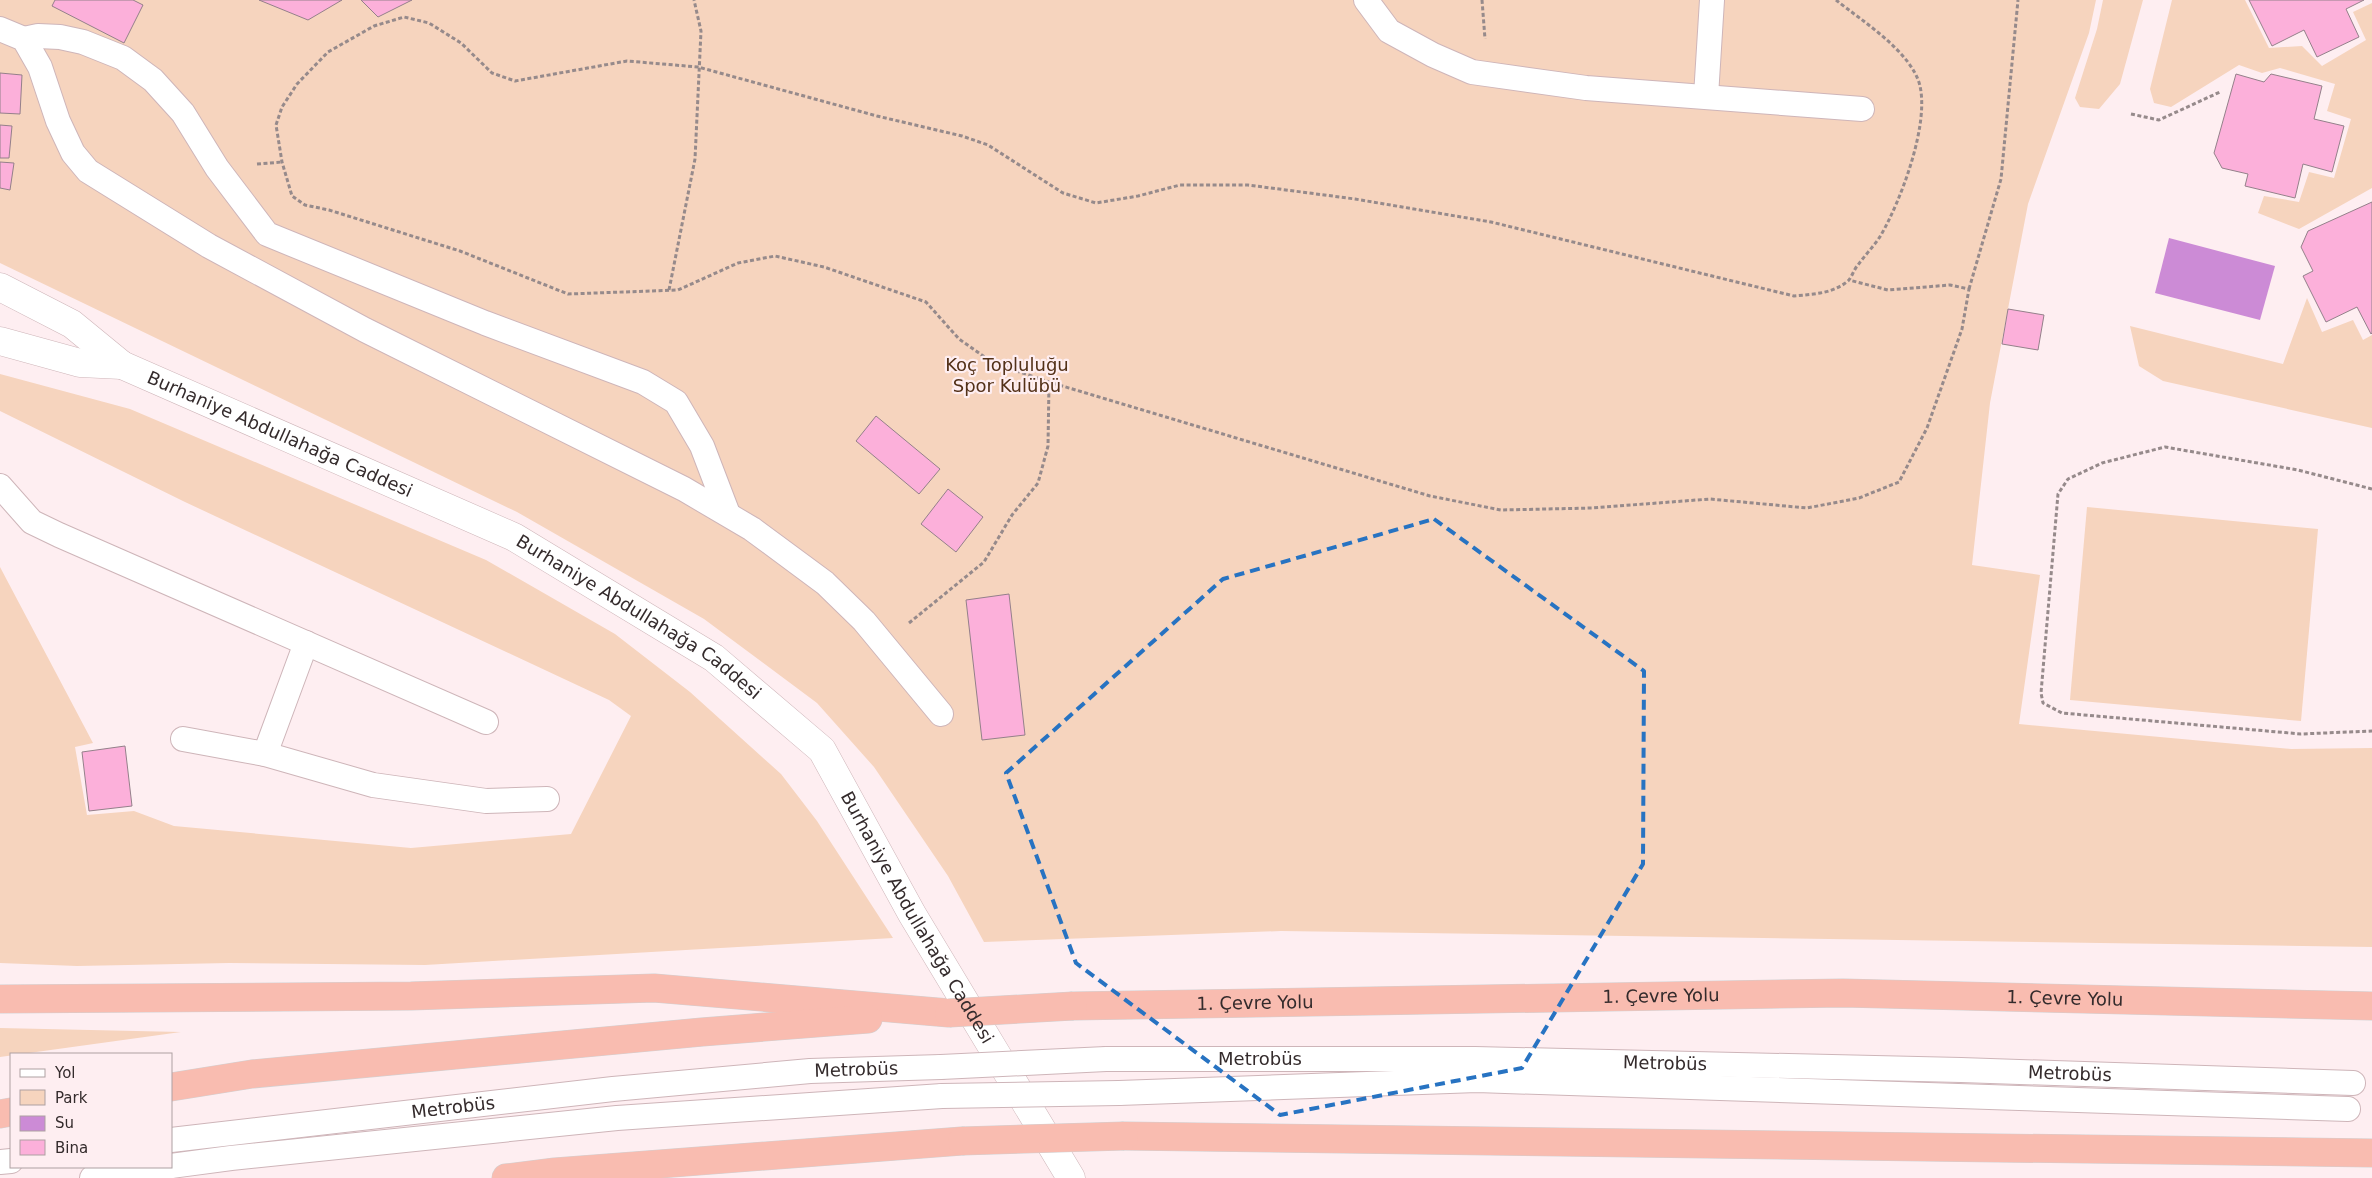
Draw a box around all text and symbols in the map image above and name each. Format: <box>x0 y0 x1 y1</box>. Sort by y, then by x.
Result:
park label: Koç Topluluğu Spor Kulübü <box>945 354 1069 396</box>
street label: Burhaniye Abdullahağa Caddesi <box>144 366 416 501</box>
street label: Burhaniye Abdullahağa Caddesi <box>513 530 766 703</box>
street label: Burhaniye Abdullahağa Caddesi <box>837 788 998 1047</box>
street label: 1. Çevre Yolu <box>1602 984 1720 1007</box>
street label: 1. Çevre Yolu <box>2006 986 2124 1010</box>
street label: 1. Çevre Yolu <box>1196 991 1314 1014</box>
street label: Metrobüs <box>1218 1048 1302 1069</box>
street label: Metrobüs <box>1623 1051 1707 1074</box>
legend <box>10 1053 172 1168</box>
street label: Metrobüs <box>814 1057 898 1081</box>
street label: Metrobüs <box>2028 1061 2112 1085</box>
text: Yol <box>54 1064 76 1082</box>
text: Park <box>55 1089 88 1107</box>
street label: Metrobüs <box>410 1092 496 1122</box>
text: Su <box>55 1114 74 1132</box>
text: Bina <box>55 1139 88 1157</box>

